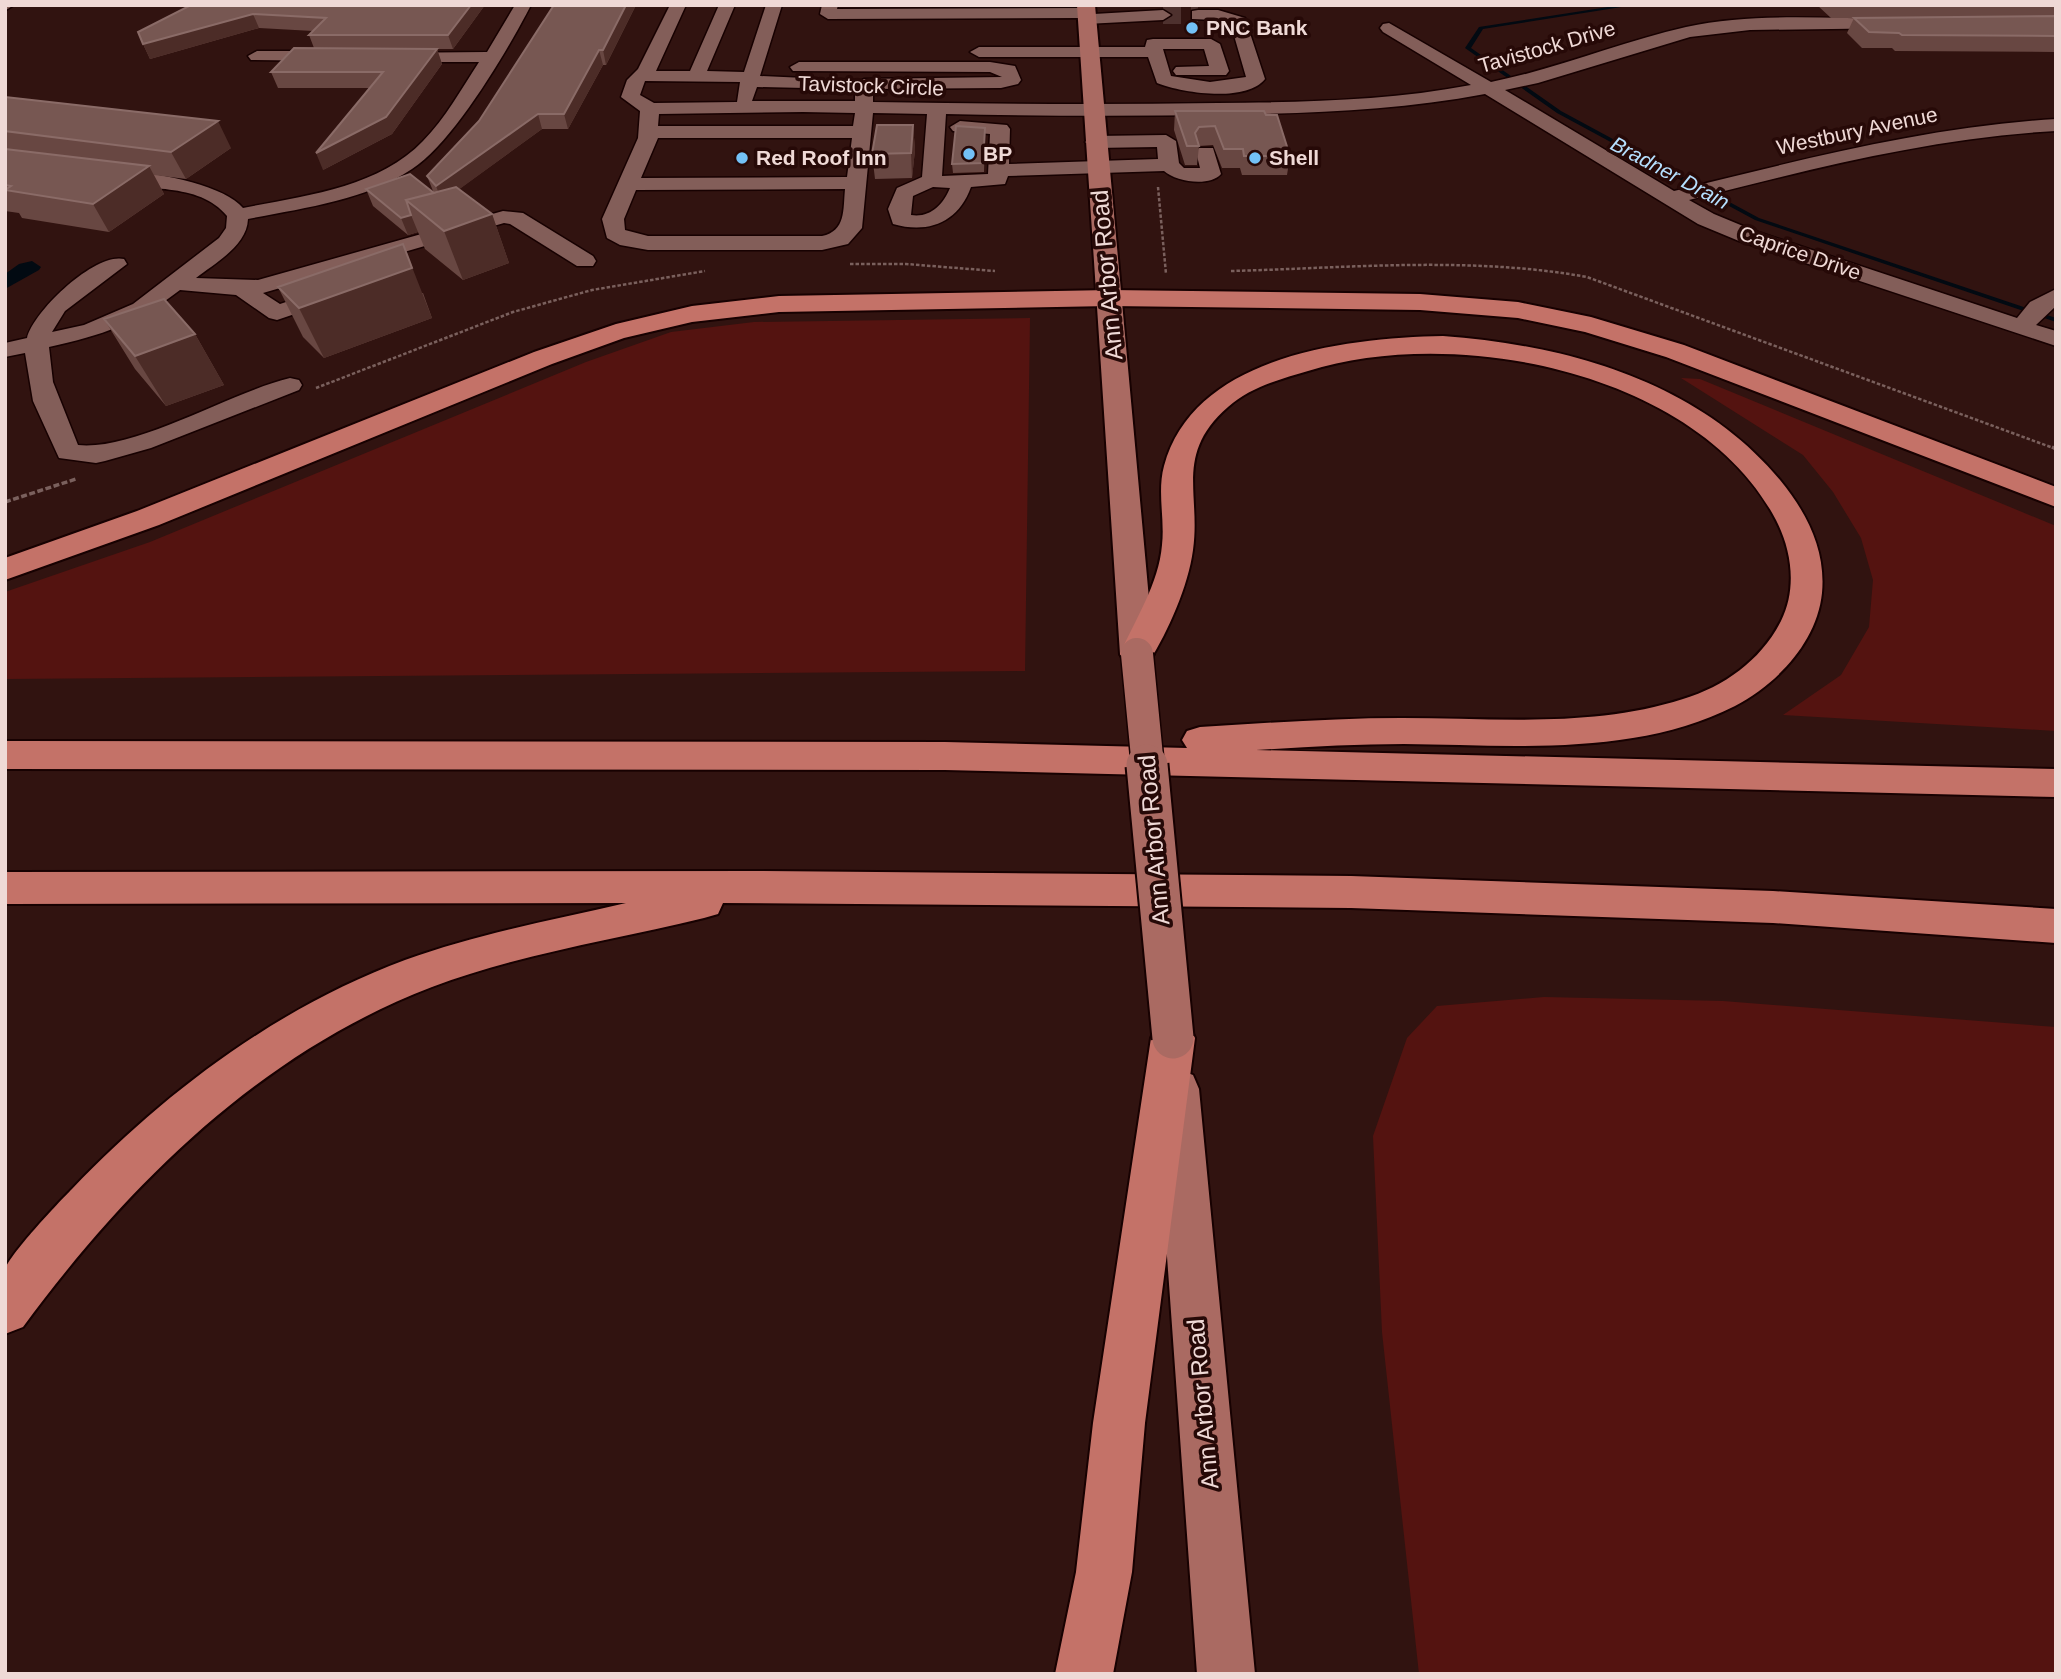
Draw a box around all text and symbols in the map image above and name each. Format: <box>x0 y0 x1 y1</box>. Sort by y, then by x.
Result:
place label: PNC Bank <box>1206 16 1308 39</box>
street label: Tavistock Drive <box>1476 16 1618 77</box>
marker: PNC Bank <box>1184 20 1200 36</box>
street label: Tavistock Circle <box>798 71 944 100</box>
street label: Westbury Avenue <box>1774 102 1939 159</box>
water label: Bradner Drain <box>1607 132 1733 213</box>
place label: BP <box>983 142 1012 165</box>
place label: Red Roof Inn <box>756 146 887 169</box>
marker: BP <box>961 146 977 162</box>
place label: Shell <box>1269 146 1319 169</box>
marker: Red Roof Inn <box>734 150 750 166</box>
marker: Shell <box>1247 150 1263 166</box>
street label: Ann Arbor Road <box>1086 189 1127 361</box>
street label: Caprice Drive <box>1736 221 1864 284</box>
street label: Ann Arbor Road <box>1133 754 1174 926</box>
street label: Ann Arbor Road <box>1182 1318 1223 1490</box>

